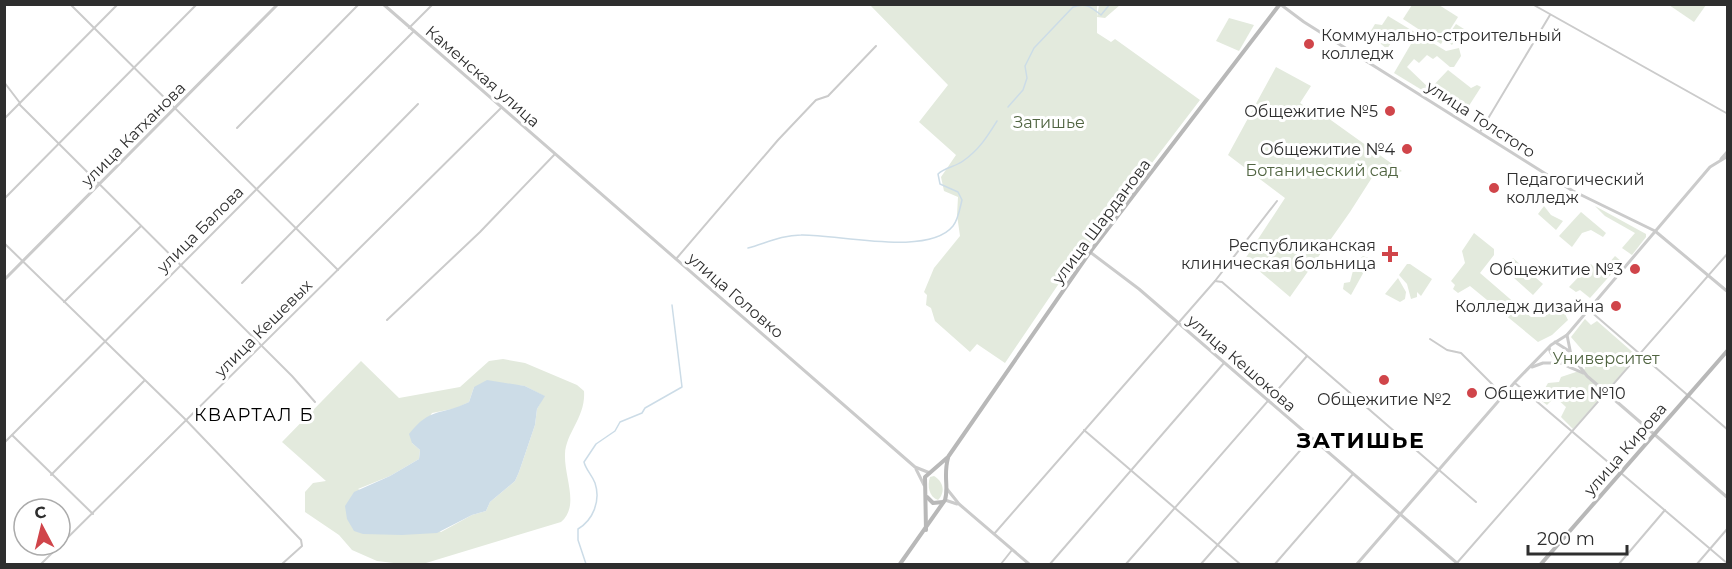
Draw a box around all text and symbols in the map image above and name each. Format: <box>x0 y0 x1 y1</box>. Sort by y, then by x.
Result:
street label: Каменская улица <box>422 22 544 131</box>
place label: Коммунально-строительный колледж <box>1321 26 1562 63</box>
marker: Коммунально-строительный колледж <box>1302 37 1316 51</box>
street label: улица Толстого <box>1422 76 1539 162</box>
street label: улица Катханова <box>77 78 189 191</box>
place label: Общежитие №5 <box>1244 102 1378 121</box>
marker: Общежитие №5 <box>1383 104 1397 118</box>
park label: Затишье <box>1013 113 1085 132</box>
place label: Общежитие №4 <box>1260 140 1395 159</box>
marker: Общежитие №4 <box>1400 142 1414 156</box>
street label: улица Шарданова <box>1048 155 1155 288</box>
park label: Ботанический сад <box>1246 161 1398 180</box>
place label: Педагогический колледж <box>1506 170 1644 207</box>
marker: Педагогический колледж <box>1487 181 1501 195</box>
street label: улица Балова <box>152 182 248 277</box>
place label: Республиканская клиническая больница <box>1181 236 1376 273</box>
marker: Республиканская клиническая больница <box>1381 245 1399 263</box>
street label: улица Головко <box>683 248 787 342</box>
place label: Общежитие №3 <box>1489 260 1623 279</box>
marker: Общежитие №3 <box>1628 262 1642 276</box>
street label: улица Кешевых <box>210 275 317 382</box>
place label: Колледж дизайна <box>1455 297 1604 316</box>
marker: Колледж дизайна <box>1609 299 1623 313</box>
street label: улица Кешокова <box>1183 310 1300 416</box>
park label: Университет <box>1552 349 1660 368</box>
marker: Общежитие №2 <box>1377 373 1391 387</box>
place label: Общежитие №10 <box>1484 384 1626 403</box>
marker: Общежитие №10 <box>1465 386 1479 400</box>
place label: Общежитие №2 <box>1317 390 1451 409</box>
street label: улица Кирова <box>1579 399 1671 500</box>
district label: КВАРТАЛ Б <box>194 404 314 426</box>
district label: ЗАТИШЬЕ <box>1296 427 1425 454</box>
north arrow <box>12 497 72 557</box>
text: С <box>33 502 48 523</box>
scale bar <box>1528 518 1627 556</box>
text: 200 m <box>1537 528 1595 550</box>

